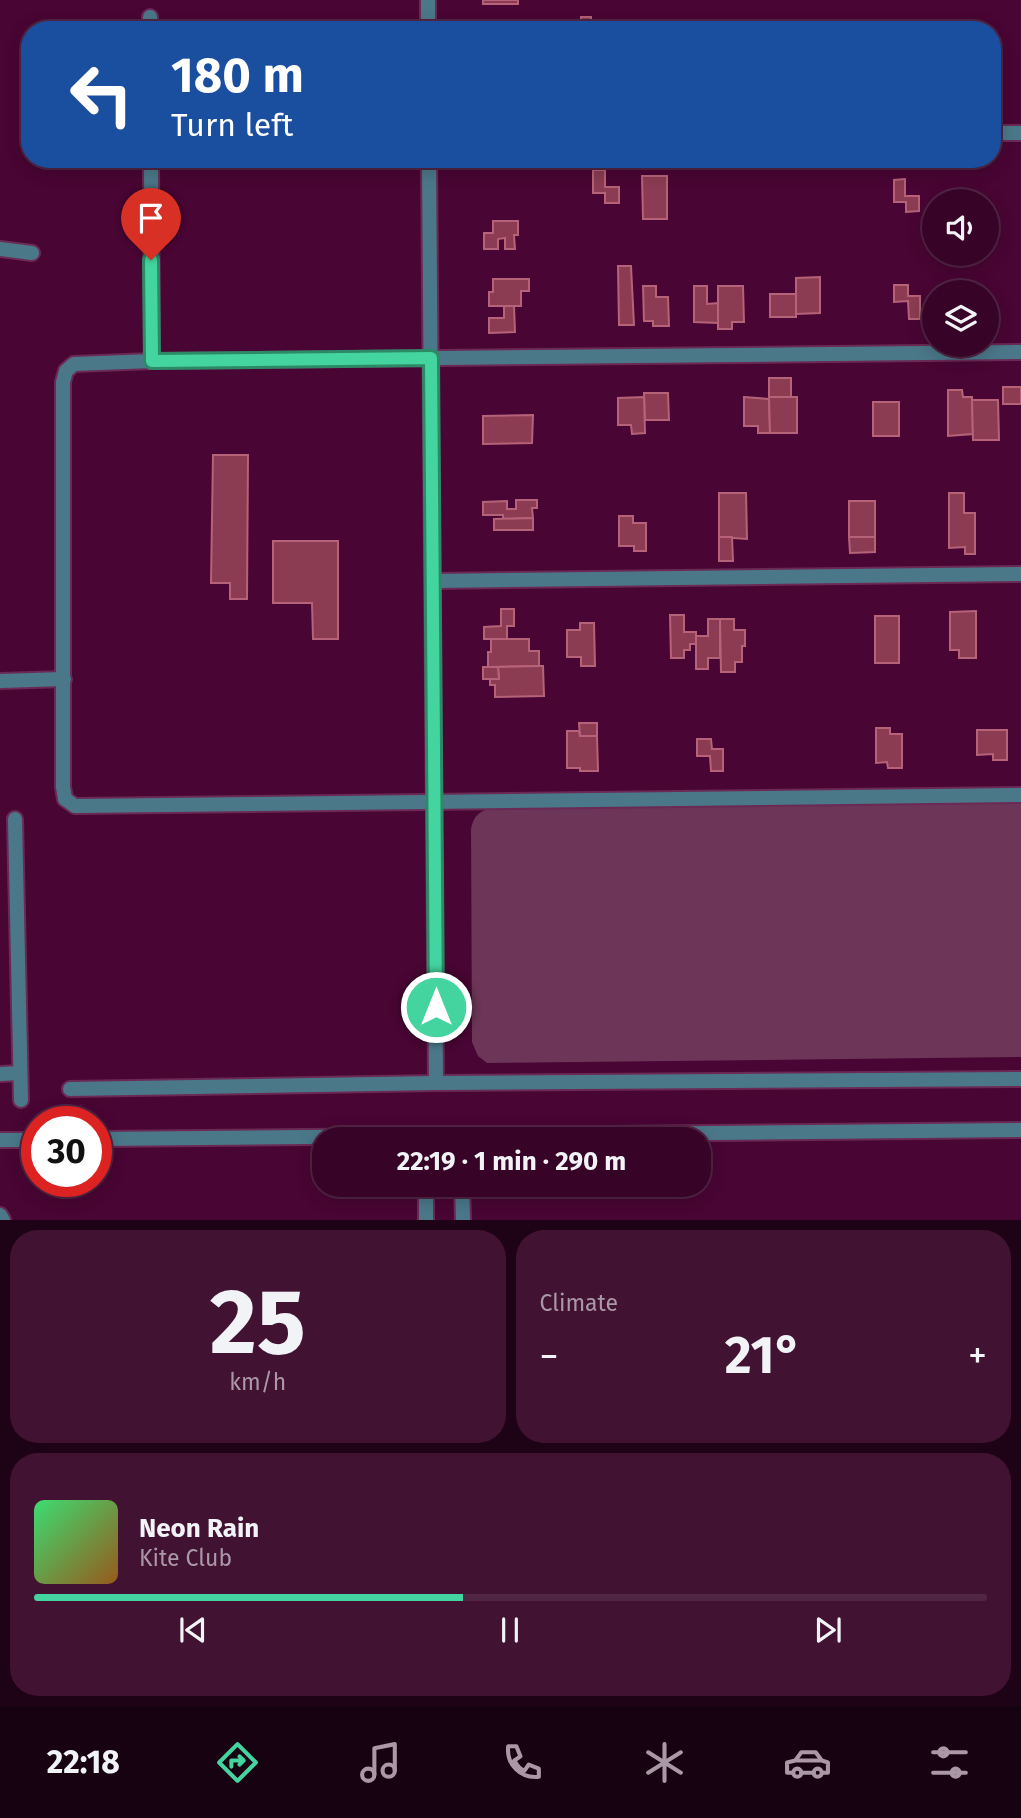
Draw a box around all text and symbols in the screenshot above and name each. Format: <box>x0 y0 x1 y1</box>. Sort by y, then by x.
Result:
text: 180 m <box>171 46 304 105</box>
icon: left <box>56 49 147 140</box>
text: Turn left <box>171 106 293 144</box>
pin <box>121 188 181 260</box>
map controls <box>922 189 999 357</box>
button: sound <box>922 189 999 266</box>
icon: arrive <box>132 199 170 237</box>
button: layers <box>922 280 999 357</box>
position arrow <box>399 970 473 1044</box>
speed limit sign: 30 <box>21 1106 112 1197</box>
text: 22:19 · 1 min · 290 m <box>397 1146 626 1177</box>
text: 25 <box>210 1268 306 1377</box>
text: Climate <box>540 1289 618 1317</box>
text: 21° <box>725 1324 802 1387</box>
text: − <box>540 1333 559 1379</box>
text: + <box>968 1333 987 1379</box>
text: km/h <box>229 1368 286 1396</box>
text: Neon Rain <box>139 1513 259 1544</box>
text: Kite Club <box>139 1544 232 1572</box>
icon: previous <box>174 1611 212 1649</box>
icon: pause <box>491 1611 529 1649</box>
icon: next <box>809 1611 847 1649</box>
icon: directions <box>213 1738 262 1787</box>
icon: music <box>356 1738 405 1787</box>
icon: phone <box>498 1738 547 1787</box>
icon: climate <box>640 1738 689 1787</box>
icon: car <box>783 1738 832 1787</box>
icon: filters <box>925 1738 974 1787</box>
text: 22:18 <box>47 1743 120 1781</box>

